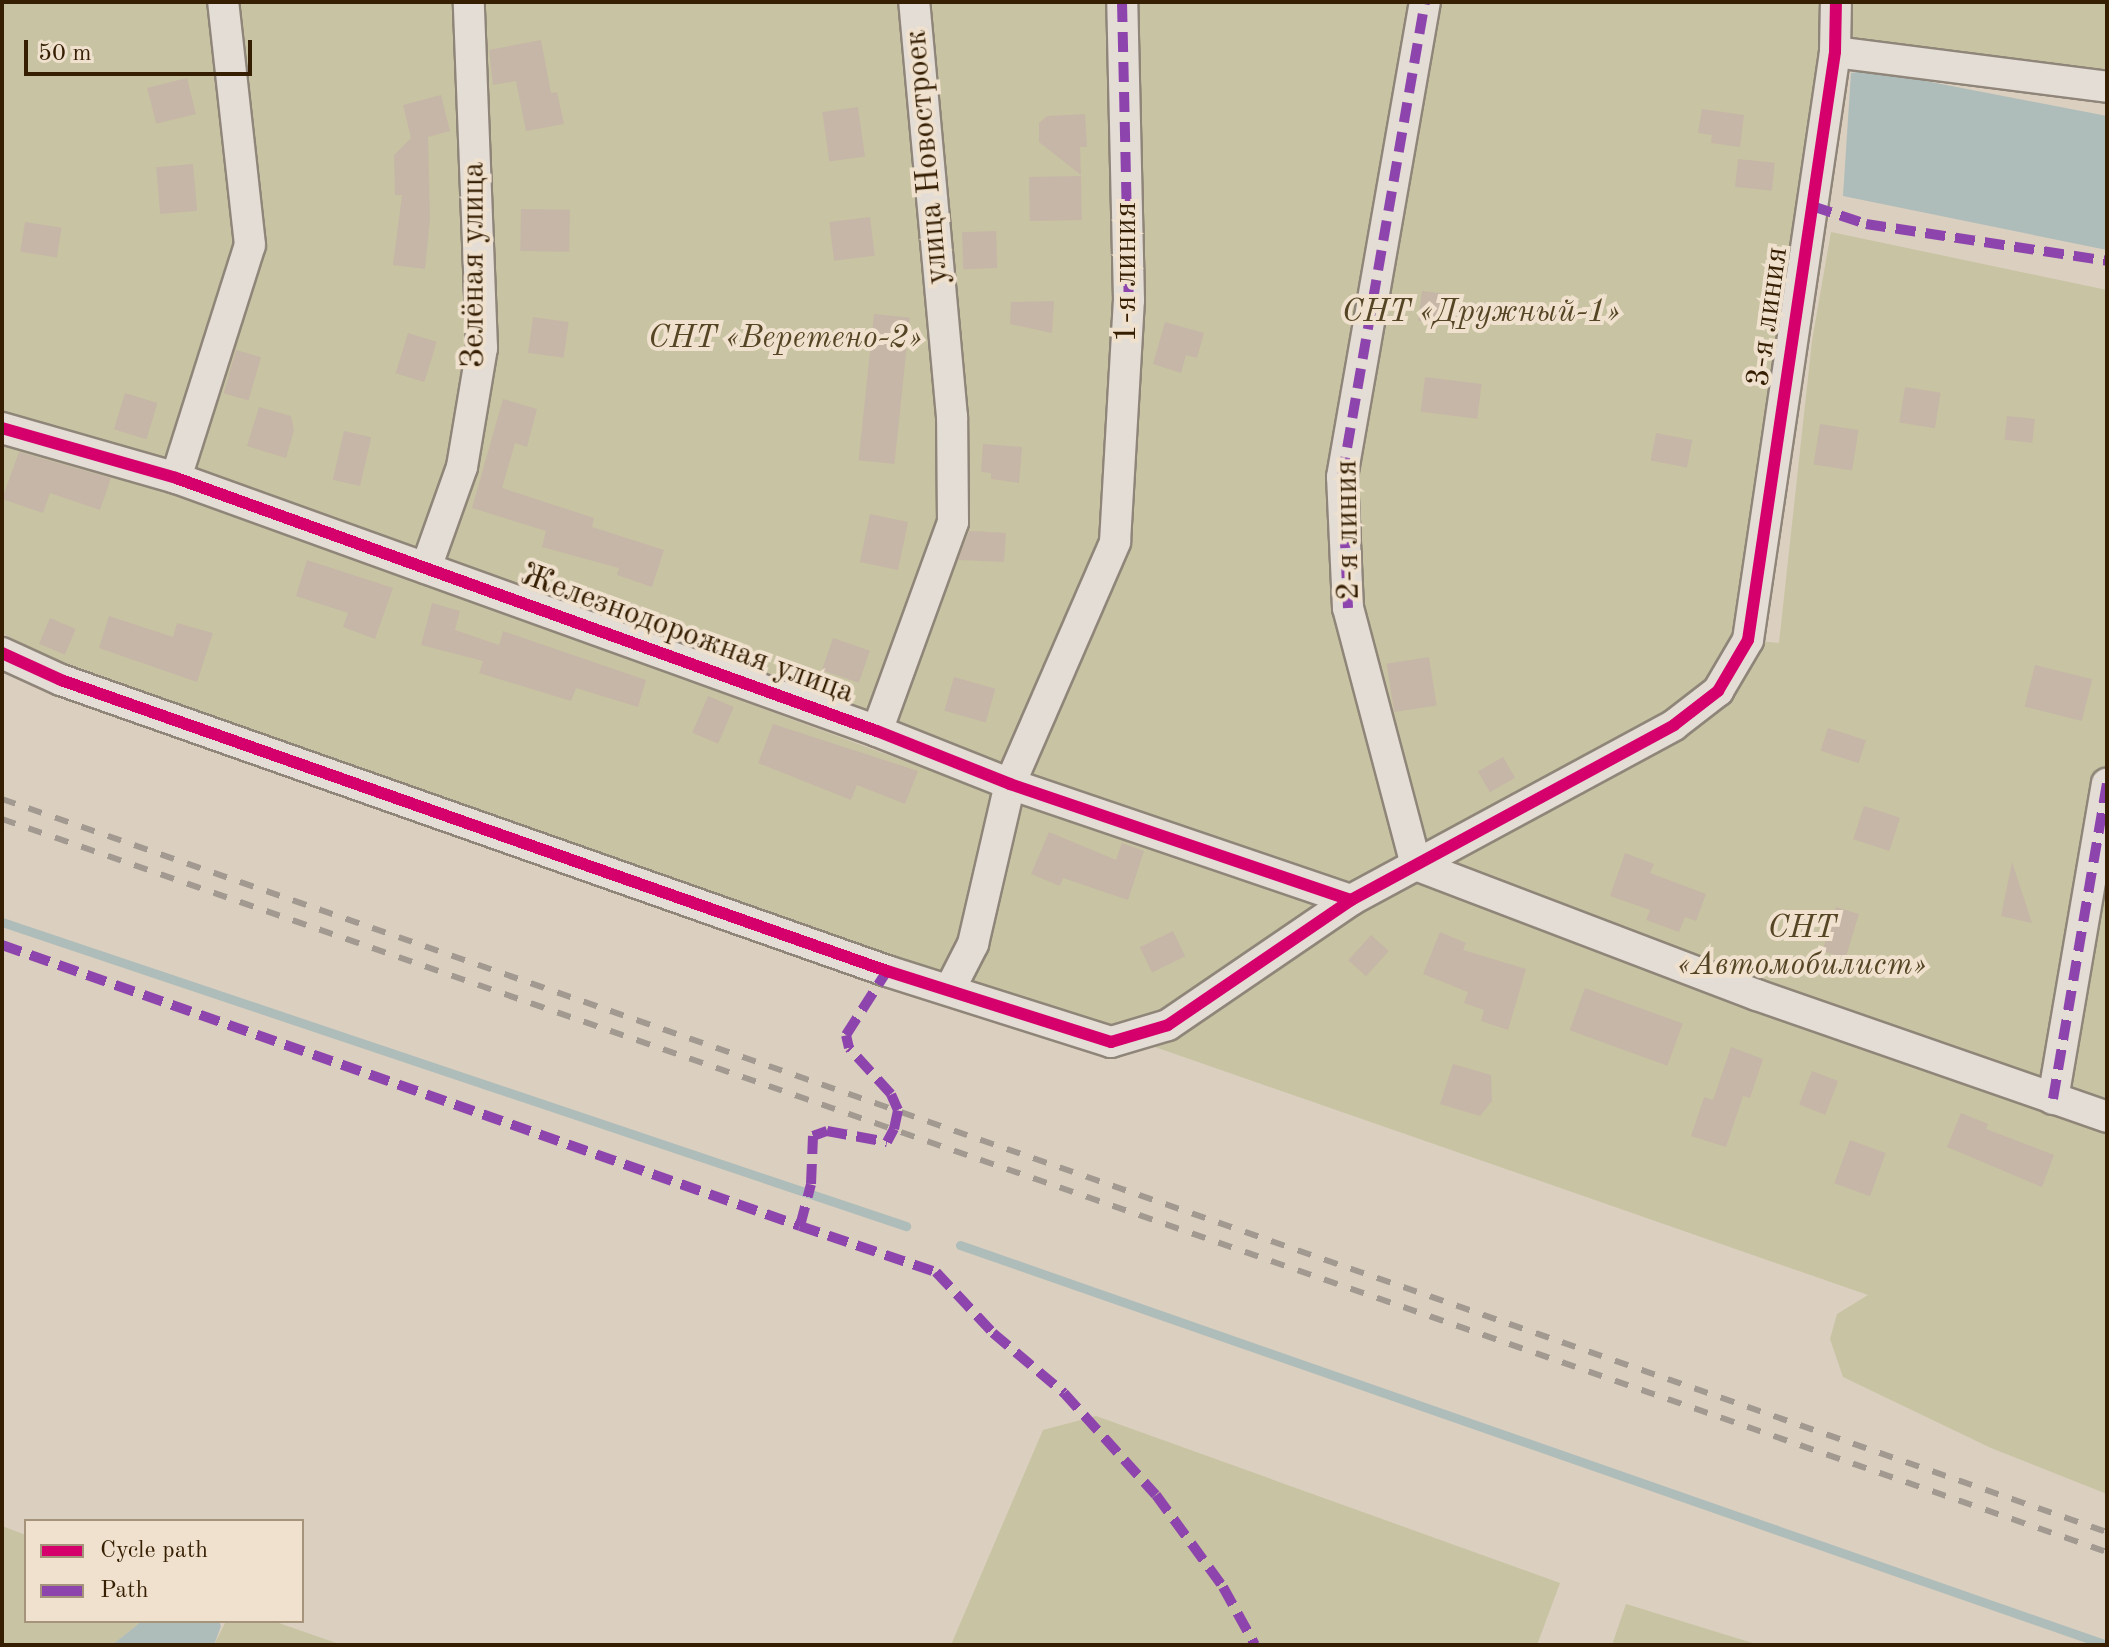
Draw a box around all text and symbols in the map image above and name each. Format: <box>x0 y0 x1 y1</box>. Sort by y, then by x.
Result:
scale bar <box>28 24 256 74</box>
street label: улица Новостроек <box>898 28 958 286</box>
text: 50 m <box>38 42 92 66</box>
street label: Зелёная улица <box>456 162 494 368</box>
street label: 1-я линия <box>1108 202 1146 342</box>
street label: 3-я линия <box>1740 245 1798 389</box>
park label: СНТ «Дружный-1» <box>1342 294 1620 332</box>
park label: СНТ «Веретено-2» <box>648 320 922 358</box>
street label: 2-я линия <box>1329 459 1369 601</box>
street label: Железнодорожная улица <box>515 557 859 713</box>
park label: СНТ «Автомобилист» <box>1677 911 1927 986</box>
legend <box>24 1519 304 1623</box>
text: Cycle path <box>100 1539 208 1563</box>
text: Path <box>100 1579 149 1603</box>

